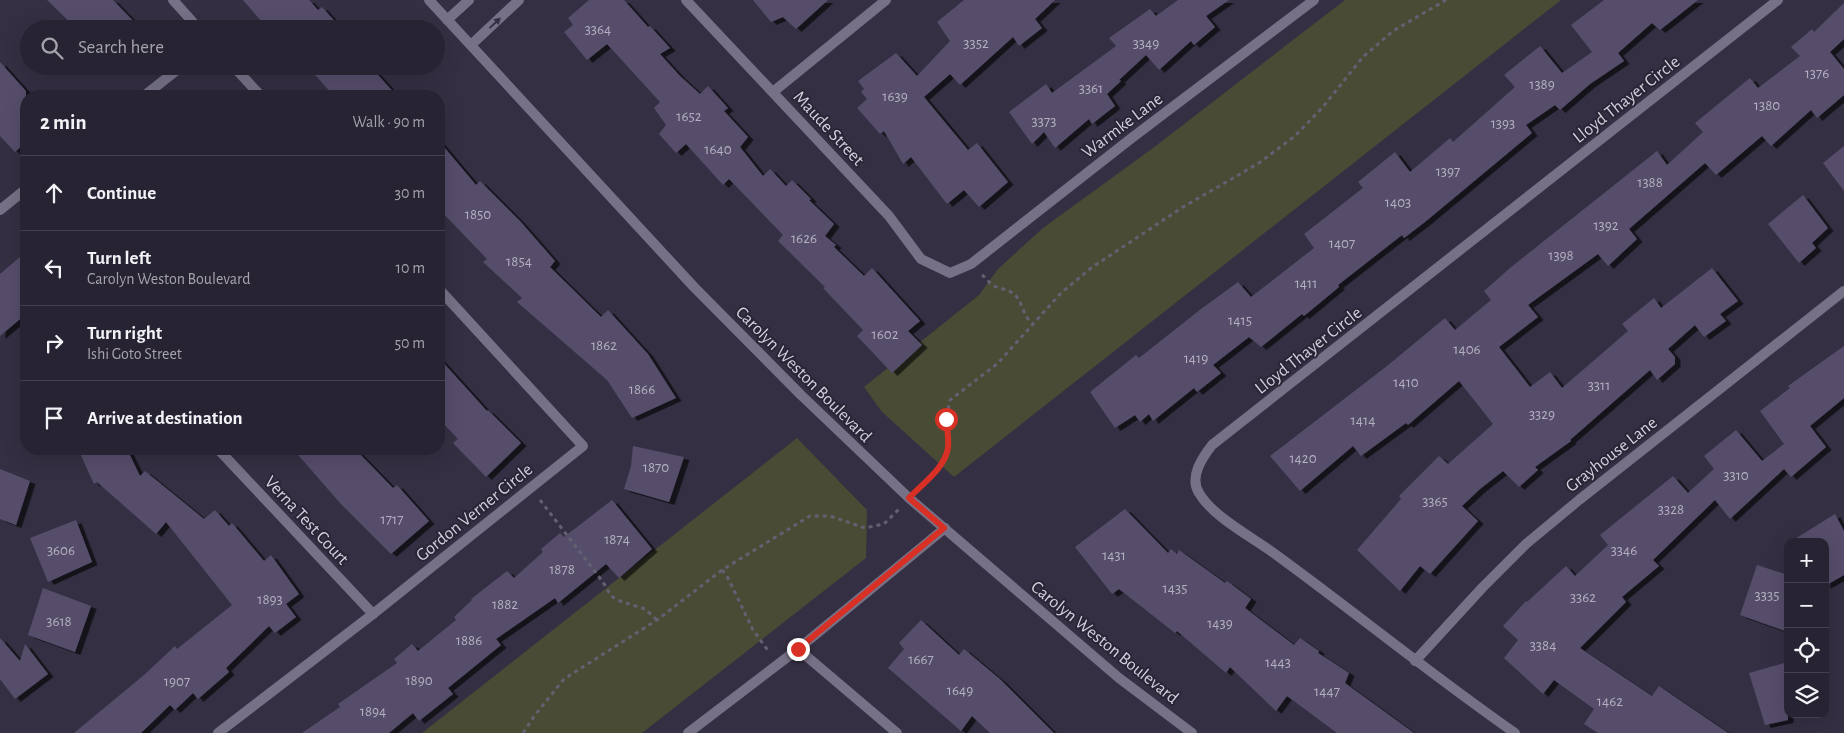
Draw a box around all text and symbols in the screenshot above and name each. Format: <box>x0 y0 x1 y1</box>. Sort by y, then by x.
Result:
one-way arrow <box>488 17 500 29</box>
search box <box>20 20 445 75</box>
house number: 3364 <box>585 22 611 37</box>
icon: search <box>38 34 66 62</box>
house number: 3352 <box>963 36 989 51</box>
house number: 3349 <box>1133 36 1159 51</box>
text: Search here <box>78 38 164 57</box>
street label: Lloyd Thayer Circle <box>1570 53 1683 147</box>
house number: 1376 <box>1805 66 1829 81</box>
house number: 1389 <box>1529 77 1555 92</box>
house number: 3361 <box>1079 81 1103 96</box>
street label: Maude Street <box>789 88 867 170</box>
house number: 1639 <box>882 89 908 104</box>
street label: Warmke Lane <box>1079 90 1166 162</box>
house number: 1380 <box>1754 98 1780 113</box>
house number: 1652 <box>676 109 702 124</box>
text: 2 min <box>40 112 87 133</box>
text: Walk · 90 m <box>353 114 425 130</box>
house number: 3373 <box>1032 114 1056 129</box>
house number: 1393 <box>1491 116 1515 131</box>
house number: 1640 <box>704 142 732 157</box>
house number: 1397 <box>1436 164 1460 179</box>
house number: 1388 <box>1637 175 1663 190</box>
icon: ahead <box>40 179 68 207</box>
text: Continue <box>87 184 156 203</box>
text: 30 m <box>395 185 425 201</box>
house number: 1403 <box>1385 195 1411 210</box>
house number: 1850 <box>465 207 491 222</box>
house number: 1392 <box>1593 218 1619 233</box>
house number: 1626 <box>791 231 817 246</box>
house number: 1407 <box>1329 236 1355 251</box>
house number: 1398 <box>1548 248 1574 263</box>
text: Turn left <box>87 249 151 268</box>
icon: left <box>40 254 68 282</box>
house number: 1854 <box>506 254 532 269</box>
text: 10 m <box>396 260 425 276</box>
text: Carolyn Weston Boulevard <box>87 271 251 287</box>
house number: 1411 <box>1295 276 1317 291</box>
street label: Carolyn Weston Boulevard <box>732 303 875 446</box>
street label: Lloyd Thayer Circle <box>1252 304 1365 398</box>
house number: 1415 <box>1228 313 1252 328</box>
text: Turn right <box>87 324 162 343</box>
house number: 1602 <box>872 327 899 342</box>
icon: right <box>40 329 68 357</box>
text: 50 m <box>394 335 425 351</box>
house number: 1862 <box>591 338 617 353</box>
house number: 1406 <box>1453 342 1481 357</box>
text: Ishi Goto Street <box>87 346 182 362</box>
house number: 1419 <box>1184 351 1208 366</box>
house number: 1410 <box>1393 375 1419 390</box>
house number: 3311 <box>1588 378 1610 393</box>
house number: 1866 <box>629 382 655 397</box>
icon: arrive <box>40 404 68 432</box>
house number: 3329 <box>1529 407 1555 422</box>
route start <box>935 408 958 431</box>
text: Arrive at destination <box>87 409 243 428</box>
house number: 1414 <box>1351 413 1375 428</box>
street label: Grayhouse Lane <box>1563 414 1661 496</box>
house number: 1420 <box>1289 451 1317 466</box>
street label: Gordon Verner Circle <box>413 460 536 565</box>
house number: 1870 <box>643 460 669 475</box>
house number: 3310 <box>1723 468 1749 483</box>
street label: Verna Test Court <box>261 473 352 569</box>
house number: 3365 <box>1422 494 1448 509</box>
house number: 3328 <box>1658 502 1684 517</box>
house number: 1717 <box>381 512 403 527</box>
house number: 1874 <box>604 532 630 547</box>
map controls <box>1784 538 1829 718</box>
button: + <box>1784 538 1829 583</box>
house number: 3606 <box>47 543 75 558</box>
house number: 3346 <box>1611 543 1637 558</box>
house number: 1431 <box>1102 548 1126 563</box>
house number: 1878 <box>549 562 575 577</box>
street label: Carolyn Weston Boulevard <box>1027 578 1182 708</box>
house number: 1435 <box>1163 581 1187 596</box>
button: − <box>1784 583 1829 628</box>
house number: 3335 <box>1755 588 1779 603</box>
house number: 3362 <box>1570 590 1596 605</box>
house number: 1893 <box>257 592 283 607</box>
house number: 1882 <box>492 597 518 612</box>
house number: 3618 <box>46 614 72 629</box>
house number: 1439 <box>1207 616 1233 631</box>
button: locate <box>1784 628 1829 673</box>
house number: 1886 <box>456 633 482 648</box>
route end <box>787 638 810 661</box>
house number: 3384 <box>1530 638 1556 653</box>
house number: 1667 <box>908 652 934 667</box>
house number: 1443 <box>1265 655 1291 670</box>
house number: 1890 <box>405 673 433 688</box>
button: layers <box>1784 673 1829 718</box>
house number: 1907 <box>164 674 190 689</box>
house number: 1649 <box>947 683 973 698</box>
house number: 1447 <box>1314 684 1340 699</box>
house number: 1462 <box>1597 694 1623 709</box>
house number: 1894 <box>360 704 386 719</box>

